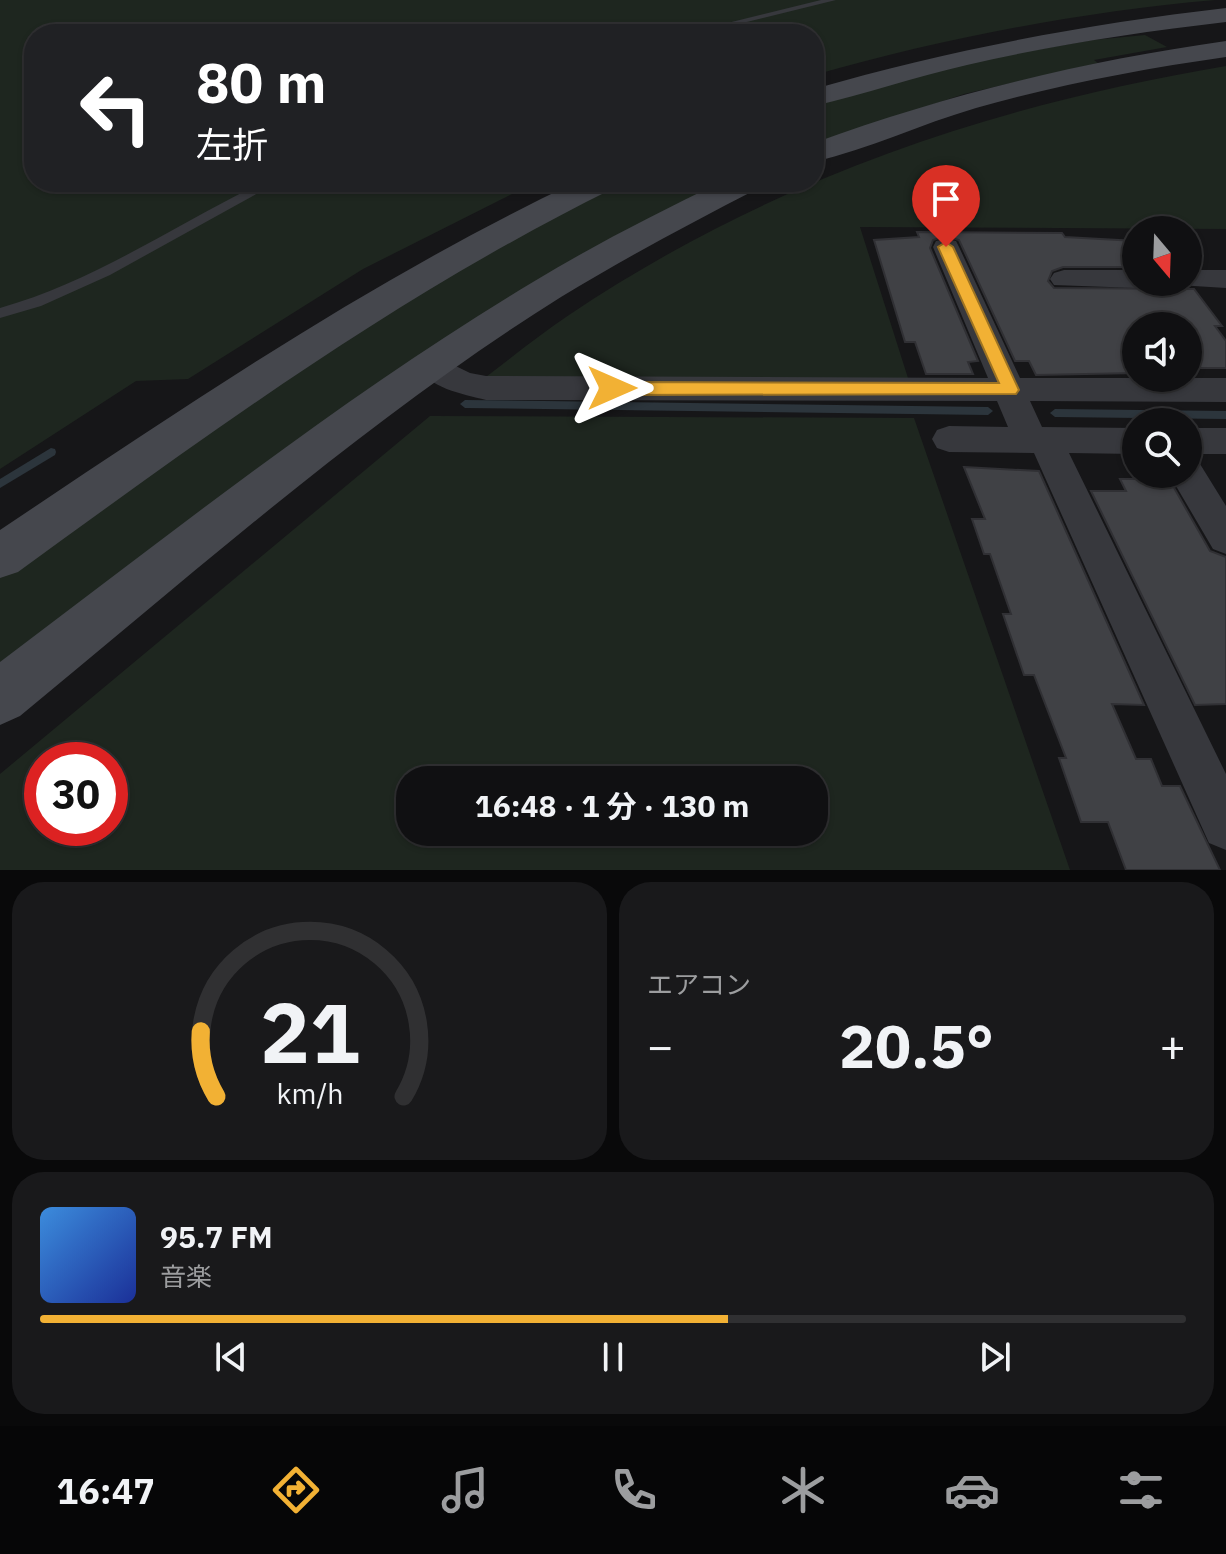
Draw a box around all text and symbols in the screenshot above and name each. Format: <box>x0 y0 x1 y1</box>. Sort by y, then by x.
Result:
text: 80 m <box>196 46 326 118</box>
icon: left <box>64 56 168 160</box>
text: 左折 <box>196 121 268 168</box>
pin <box>912 165 980 247</box>
icon: arrive <box>924 177 968 221</box>
north arrow <box>1122 216 1202 296</box>
map controls <box>1122 216 1202 488</box>
button: sound <box>1122 312 1202 392</box>
position arrow <box>570 346 654 430</box>
button: search <box>1122 408 1202 488</box>
speed limit sign: 30 <box>24 742 128 846</box>
text: 16:48 · 1 分 · 130 m <box>475 786 749 825</box>
text: エアコン <box>647 967 751 1001</box>
text: 21 <box>260 978 359 1086</box>
text: 20.5° <box>839 1006 994 1085</box>
text: − <box>647 1017 673 1074</box>
text: + <box>1160 1017 1186 1074</box>
text: km/h <box>276 1075 343 1112</box>
text: 95.7 FM <box>160 1217 273 1256</box>
text: 音楽 <box>160 1259 212 1293</box>
icon: previous <box>209 1335 253 1379</box>
icon: pause <box>591 1335 635 1379</box>
icon: next <box>973 1335 1017 1379</box>
icon: directions <box>268 1462 324 1518</box>
icon: music <box>437 1462 493 1518</box>
icon: phone <box>606 1462 662 1518</box>
icon: climate <box>775 1462 831 1518</box>
icon: car <box>944 1462 1000 1518</box>
icon: filters <box>1113 1462 1169 1518</box>
text: 16:47 <box>57 1467 155 1514</box>

